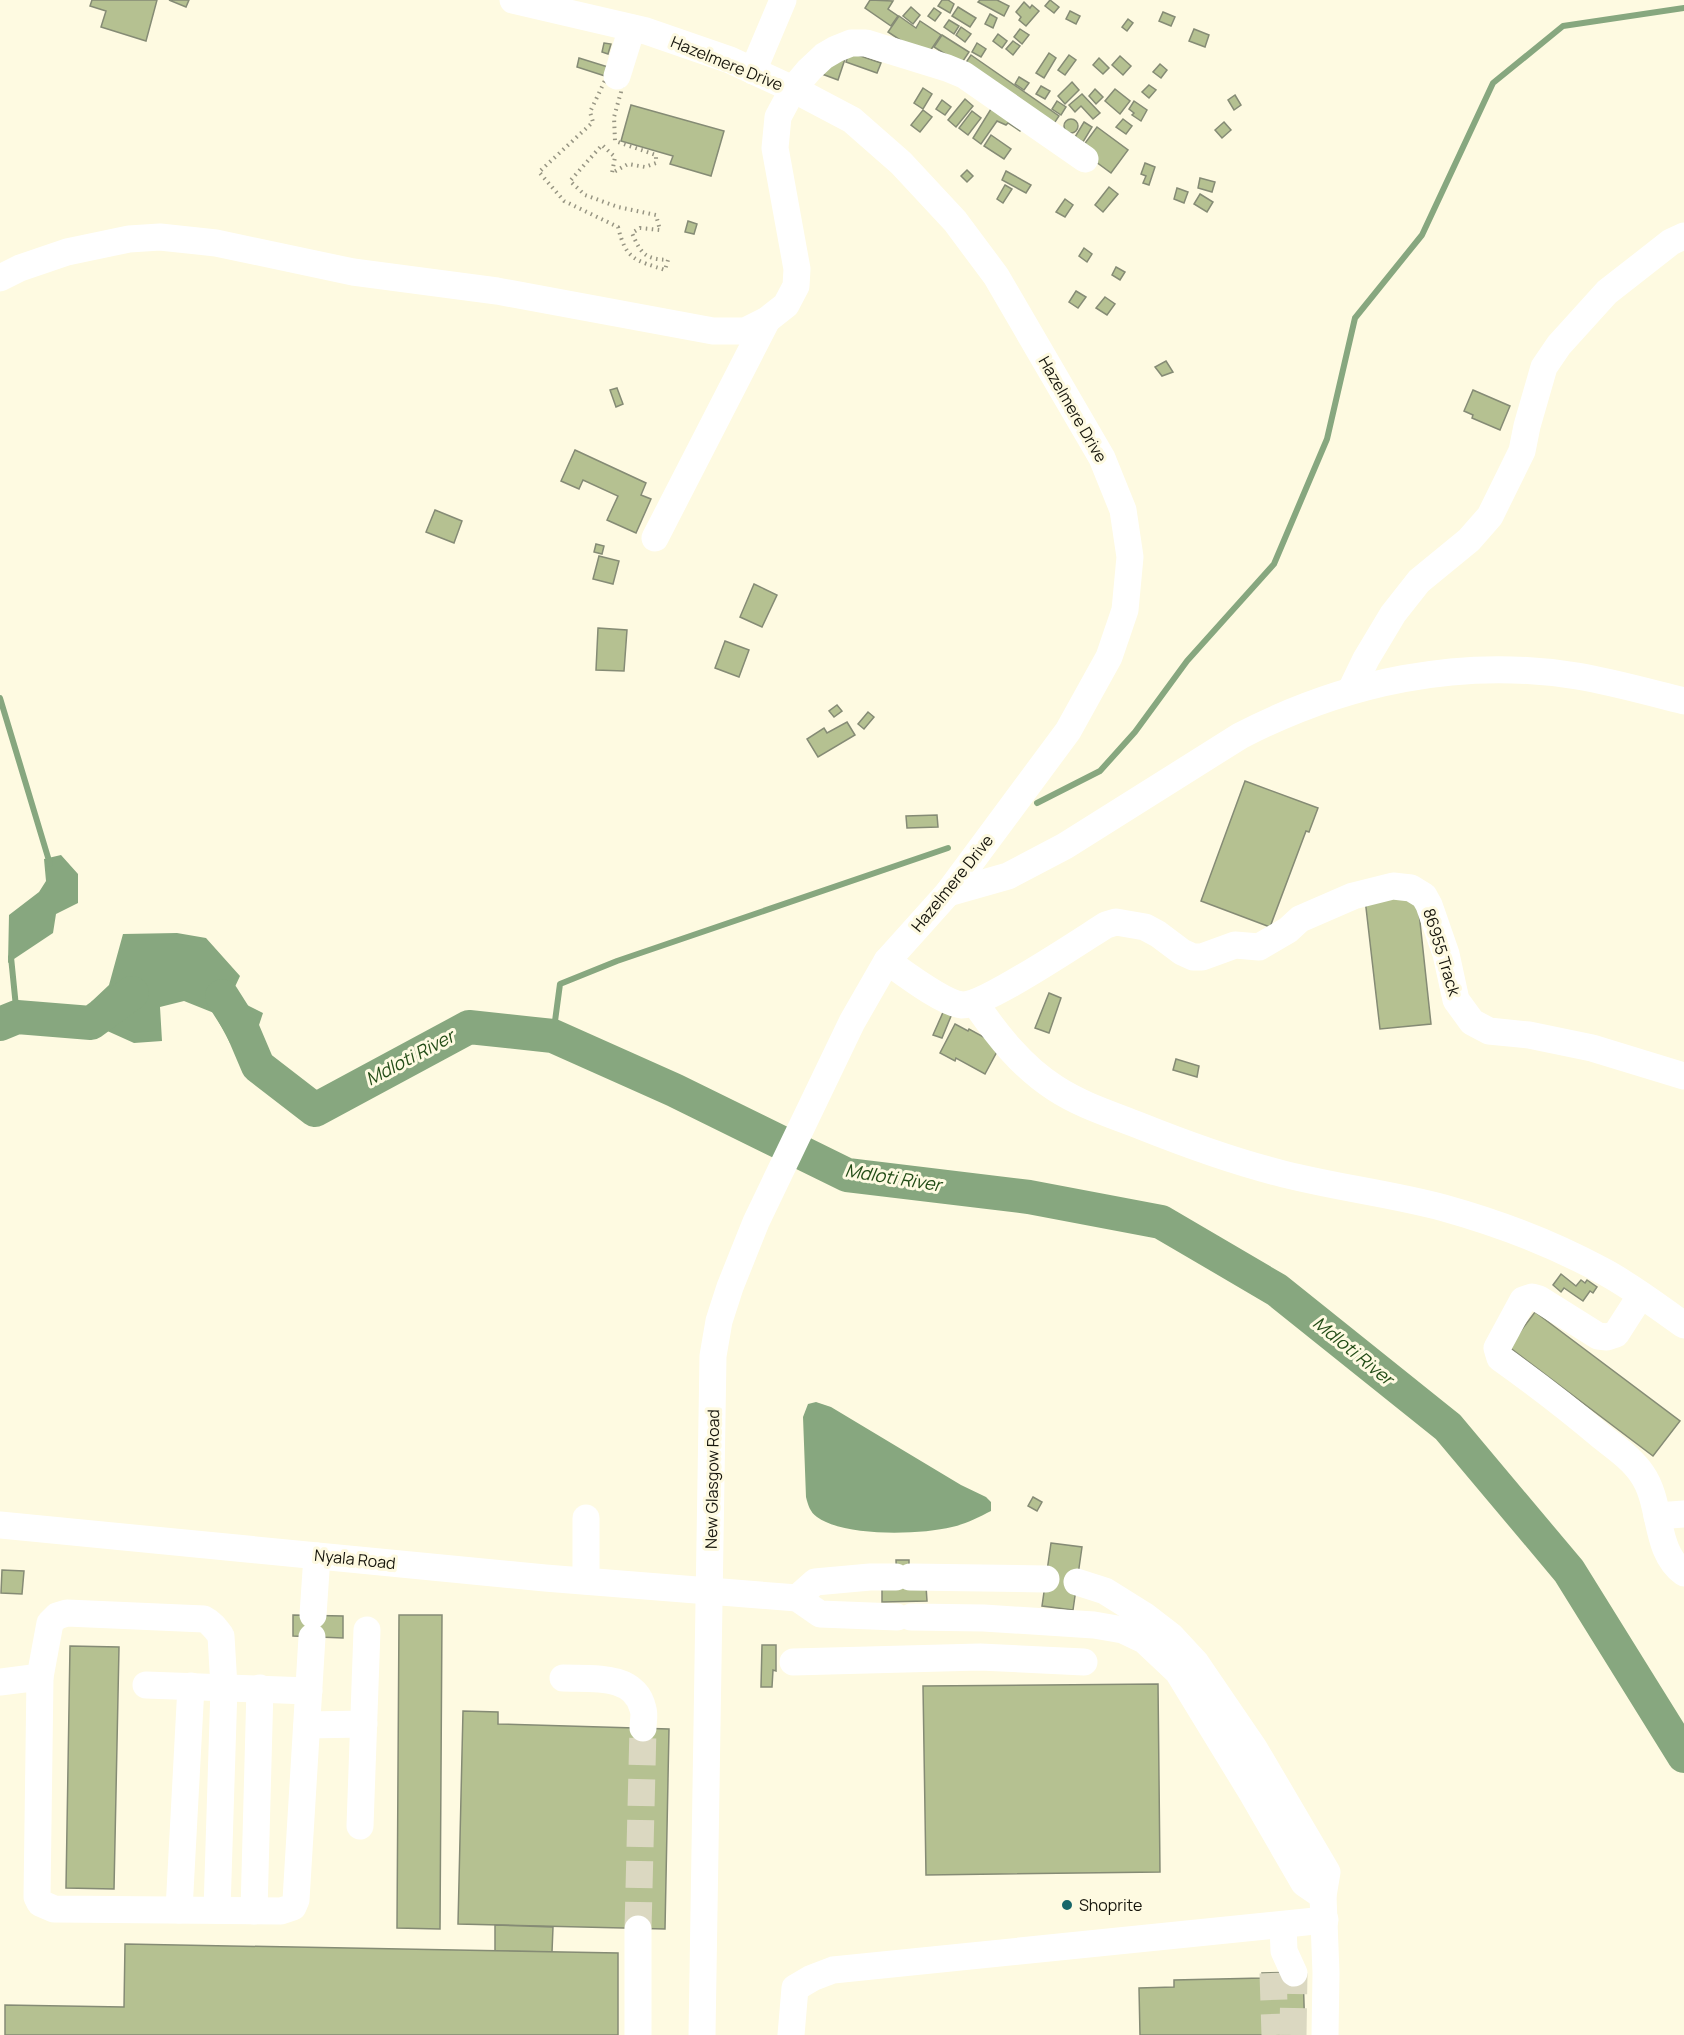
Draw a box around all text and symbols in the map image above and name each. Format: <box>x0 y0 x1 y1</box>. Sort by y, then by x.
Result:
street label: Hazelmere Drive <box>668 30 786 96</box>
street label: Hazelmere Drive <box>1034 352 1112 466</box>
street label: Hazelmere Drive <box>906 830 998 936</box>
street label: 86955 Track <box>1418 905 1466 1000</box>
water label: Mdloti River <box>361 1023 460 1090</box>
water label: Mdloti River <box>843 1158 945 1197</box>
water label: Mdloti River <box>1308 1310 1401 1392</box>
street label: New Glasgow Road <box>700 1409 724 1549</box>
street label: Nyala Road <box>313 1544 397 1574</box>
place label: Shoprite <box>1079 1894 1142 1916</box>
marker: Shoprite <box>1060 1898 1074 1912</box>

